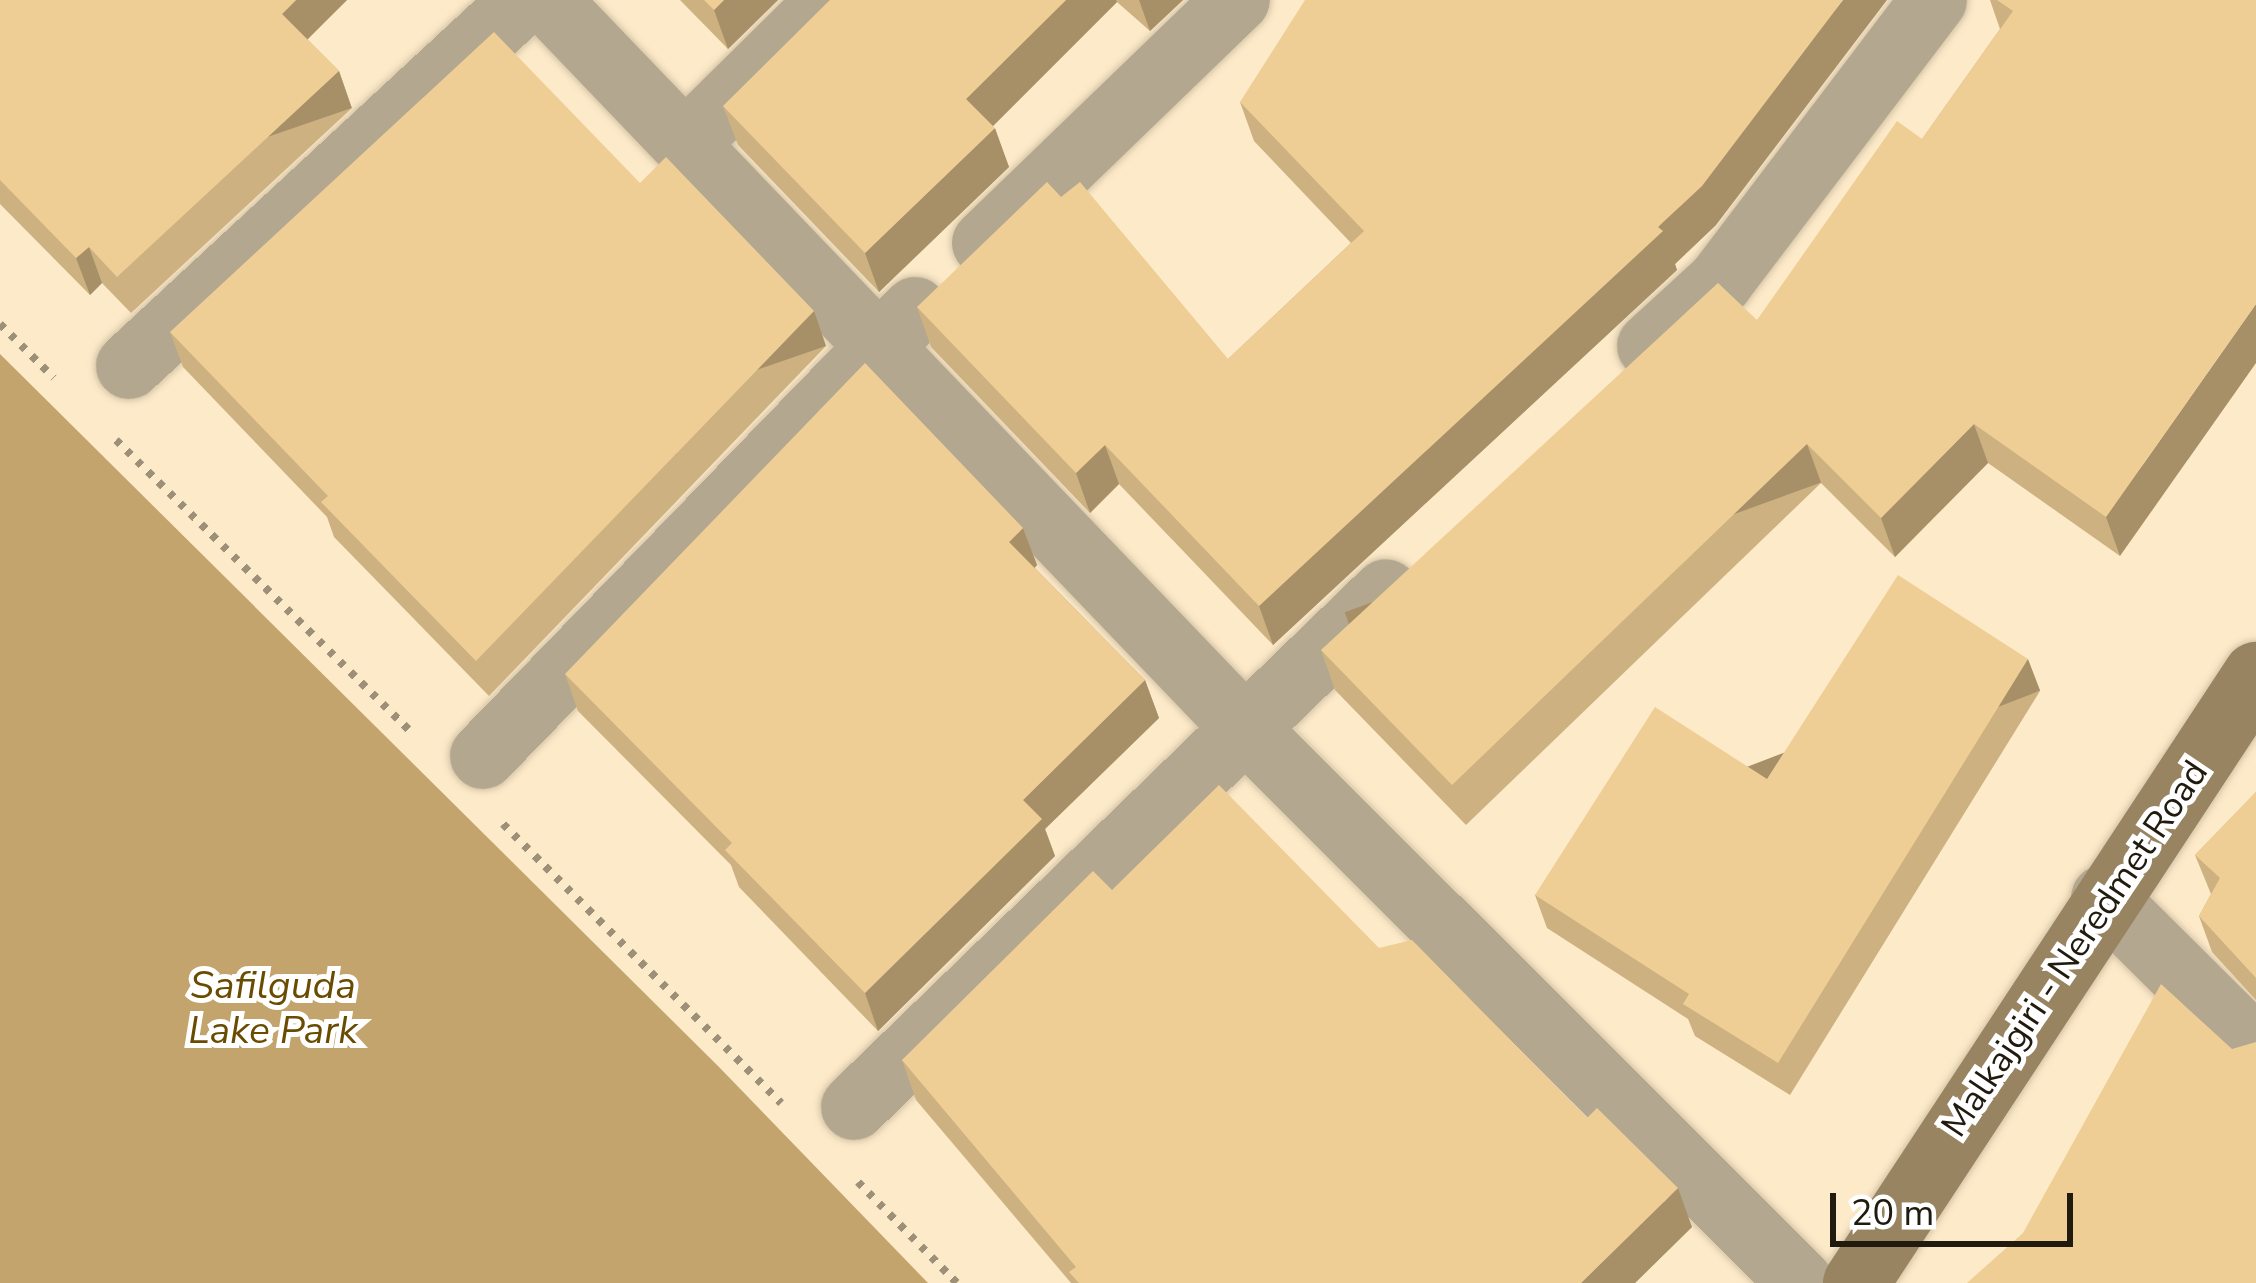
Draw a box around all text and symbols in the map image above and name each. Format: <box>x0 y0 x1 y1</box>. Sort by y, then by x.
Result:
street label: Malkajgiri - Neredmet Road <box>1933 753 2217 1145</box>
water label: Safilguda Lake Park <box>188 964 358 1055</box>
scale bar <box>1836 1169 2079 1243</box>
text: 20 m <box>1851 1189 1934 1238</box>

